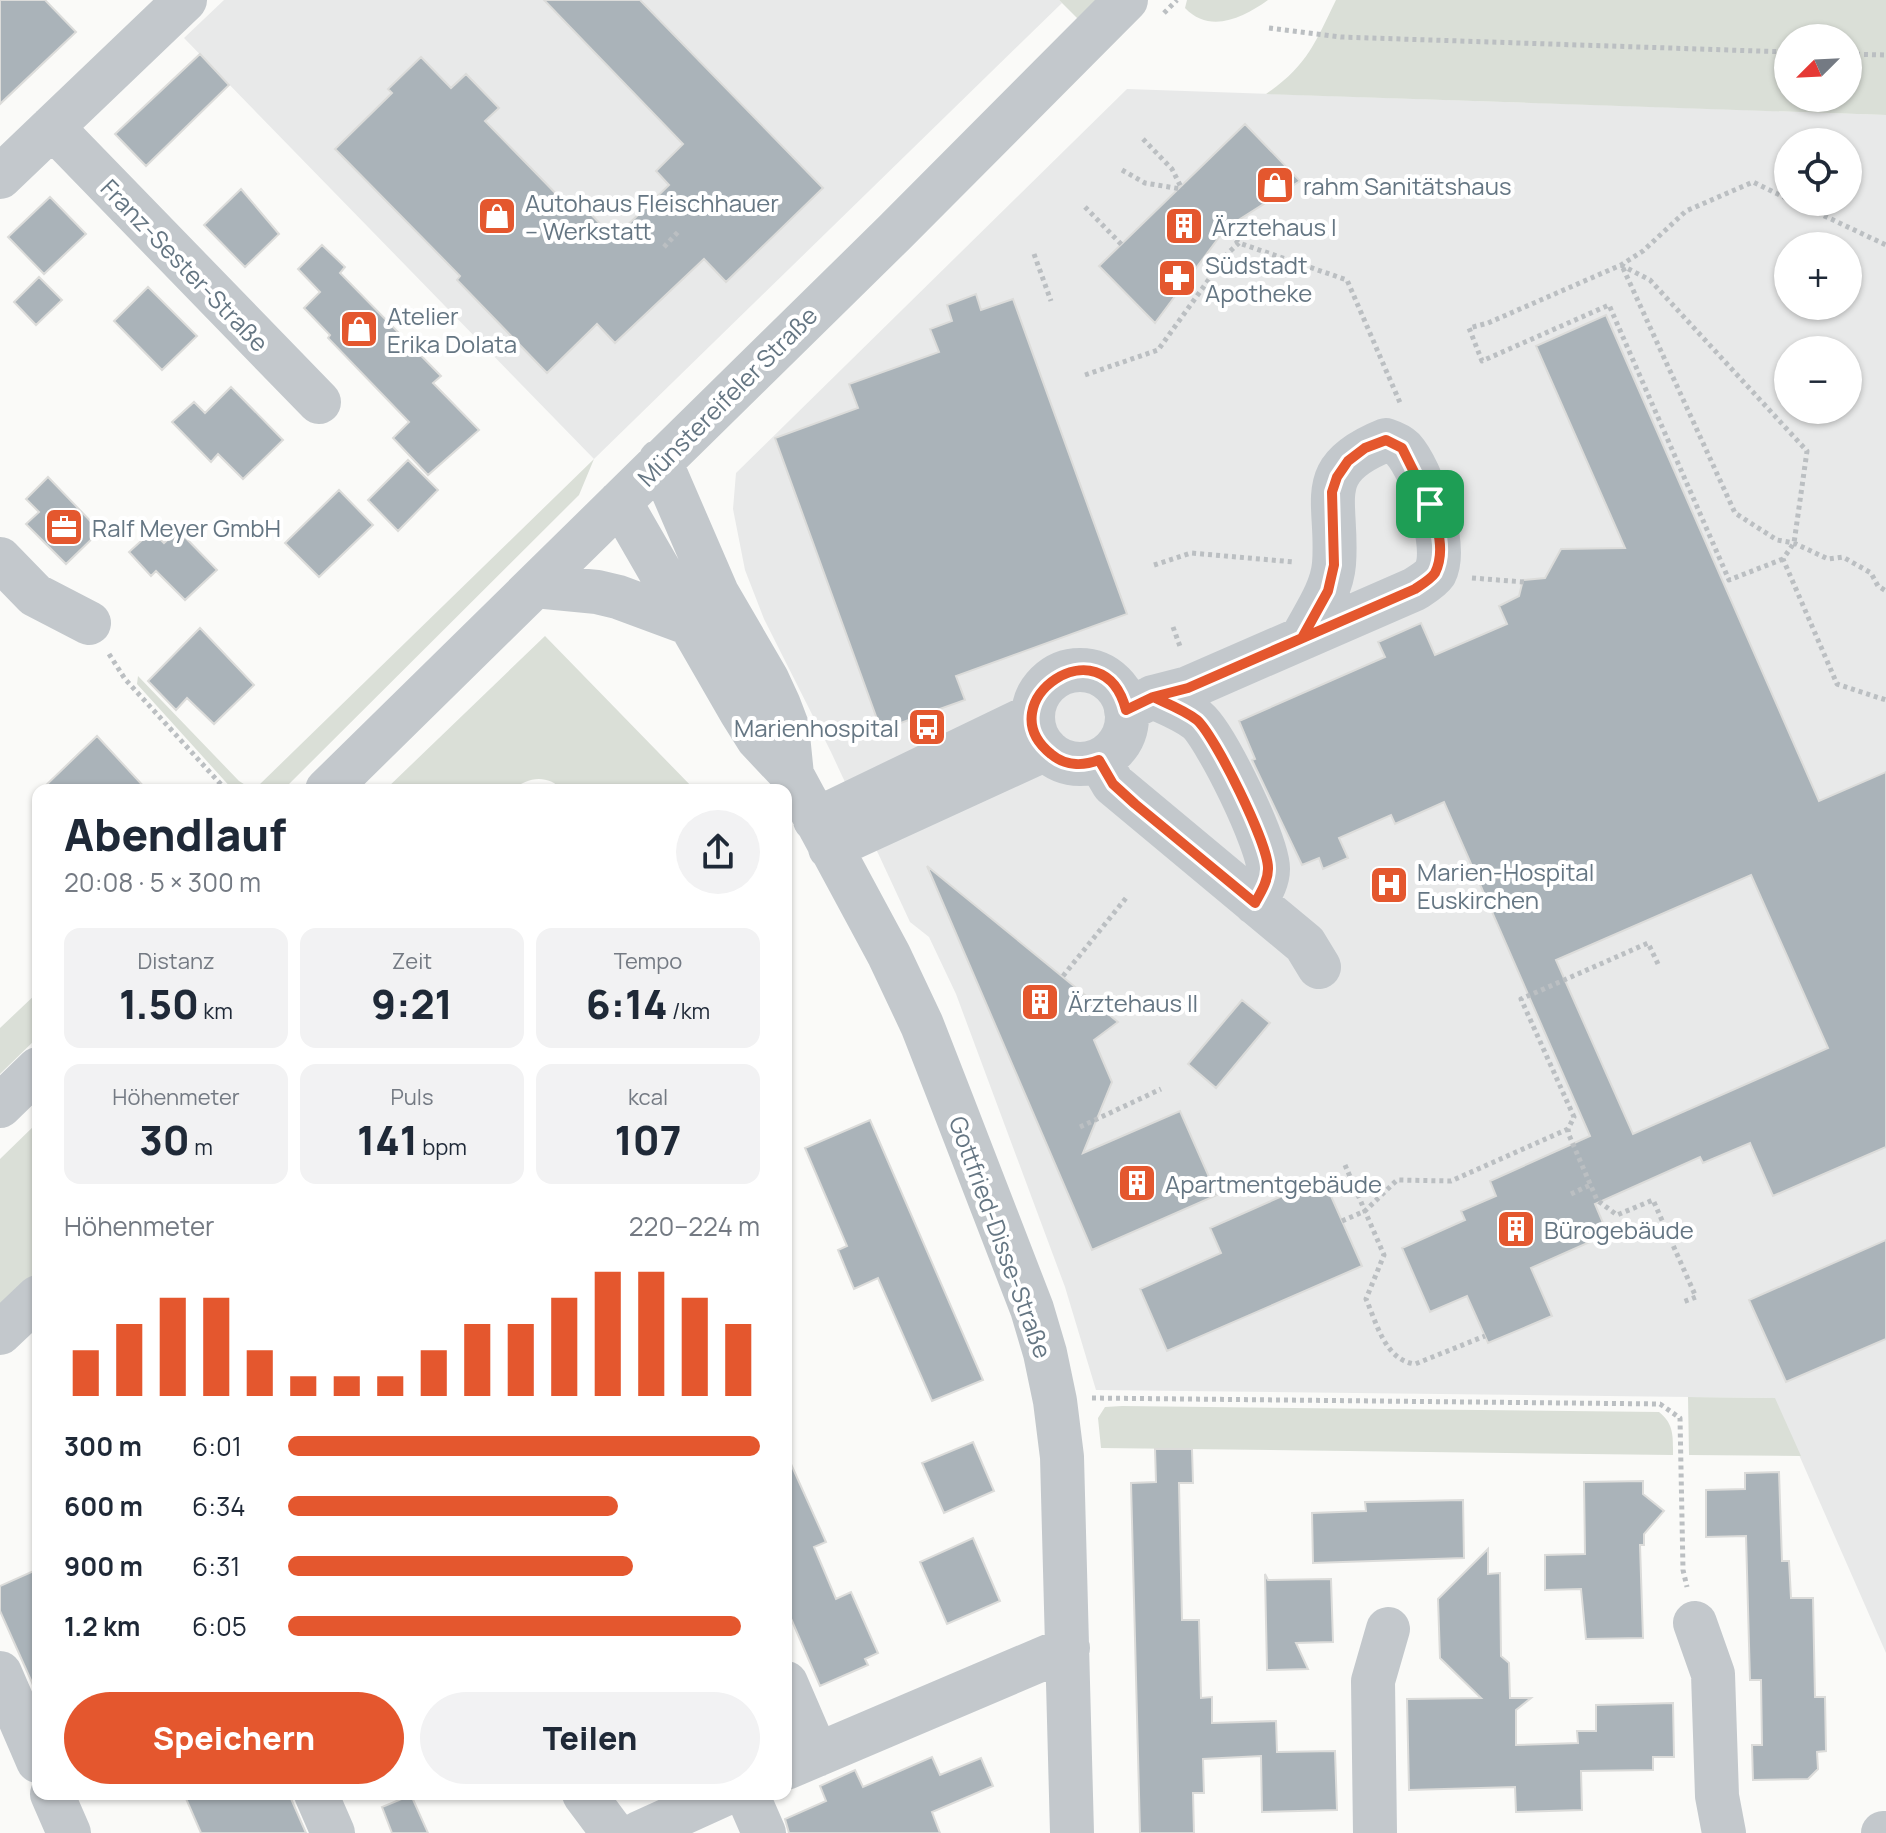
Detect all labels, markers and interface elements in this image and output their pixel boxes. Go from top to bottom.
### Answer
north arrow [1774,24,1862,112]
map controls [1774,24,1862,424]
button: locate [1774,128,1862,216]
shop icon: rahm Sanitätshaus [1254,164,1296,206]
place label: rahm Sanitätshaus [1303,169,1512,202]
street label: Franz-Sester-Straße [94,171,276,359]
place label: Autohaus Fleischhauer – Werkstatt [525,186,779,247]
shop icon: Autohaus Fleischhauer – Werkstatt [476,195,518,237]
building icon: Ärztehaus I [1163,205,1205,247]
place label: Ärztehaus I [1212,210,1337,243]
button: + [1774,232,1862,320]
place label: Südstadt Apotheke [1205,248,1312,309]
pharmacy icon: Südstadt Apotheke [1156,257,1198,299]
place label: Atelier Erika Dolata [387,299,517,360]
street label: Münstereifeler Straße [630,299,824,493]
shop icon: Atelier Erika Dolata [338,308,380,350]
button: − [1774,336,1862,424]
pin [1396,470,1464,538]
icon: arrive [1408,482,1452,526]
office icon: Ralf Meyer GmbH [43,506,85,548]
place label: Ralf Meyer GmbH [92,511,281,544]
bus stop icon: Marienhospital [906,706,948,748]
place label: Marienhospital [734,711,899,744]
text: Abendlauf [64,804,286,864]
button: share [676,810,760,894]
place label: Marien-Hospital Euskirchen [1417,855,1594,916]
text: 20:08 · 5 × 300 m [64,864,261,900]
hospital icon: Marien-Hospital Euskirchen [1368,864,1410,906]
text: Distanz [137,946,215,976]
text: Zeit [392,946,432,976]
text: Tempo [614,946,682,976]
text: 1.50 [119,976,199,1031]
text: 9:21 [371,976,453,1031]
text: 6:14 [586,976,668,1031]
building icon: Ärztehaus II [1019,981,1061,1023]
place label: Ärztehaus II [1068,986,1198,1019]
text: km [199,996,233,1026]
text: /km [668,996,710,1026]
text: Höhenmeter [112,1082,240,1112]
text: Puls [390,1082,434,1112]
text: kcal [628,1082,668,1112]
street label: Gottfried-Disse-Straße [942,1111,1060,1363]
text: 30 [139,1112,190,1167]
text: 141 [357,1112,418,1167]
text: 107 [615,1112,681,1167]
text: m [190,1132,213,1162]
text: bpm [418,1132,467,1162]
building icon: Apartmentgebäude [1116,1162,1158,1204]
place label: Apartmentgebäude [1165,1167,1382,1200]
text: Höhenmeter [64,1208,215,1244]
text: 220–224 m [629,1208,760,1244]
building icon: Bürogebäude [1495,1208,1537,1250]
place label: Bürogebäude [1544,1213,1694,1246]
text: 300 m [64,1428,142,1464]
text: 6:01 [192,1428,242,1464]
text: 600 m [64,1488,143,1524]
text: 6:34 [192,1488,246,1524]
text: 900 m [64,1548,143,1584]
text: 6:31 [192,1548,240,1584]
text: 1.2 km [64,1608,140,1644]
text: 6:05 [192,1608,247,1644]
button: Speichern [64,1692,404,1784]
button: Teilen [420,1692,760,1784]

